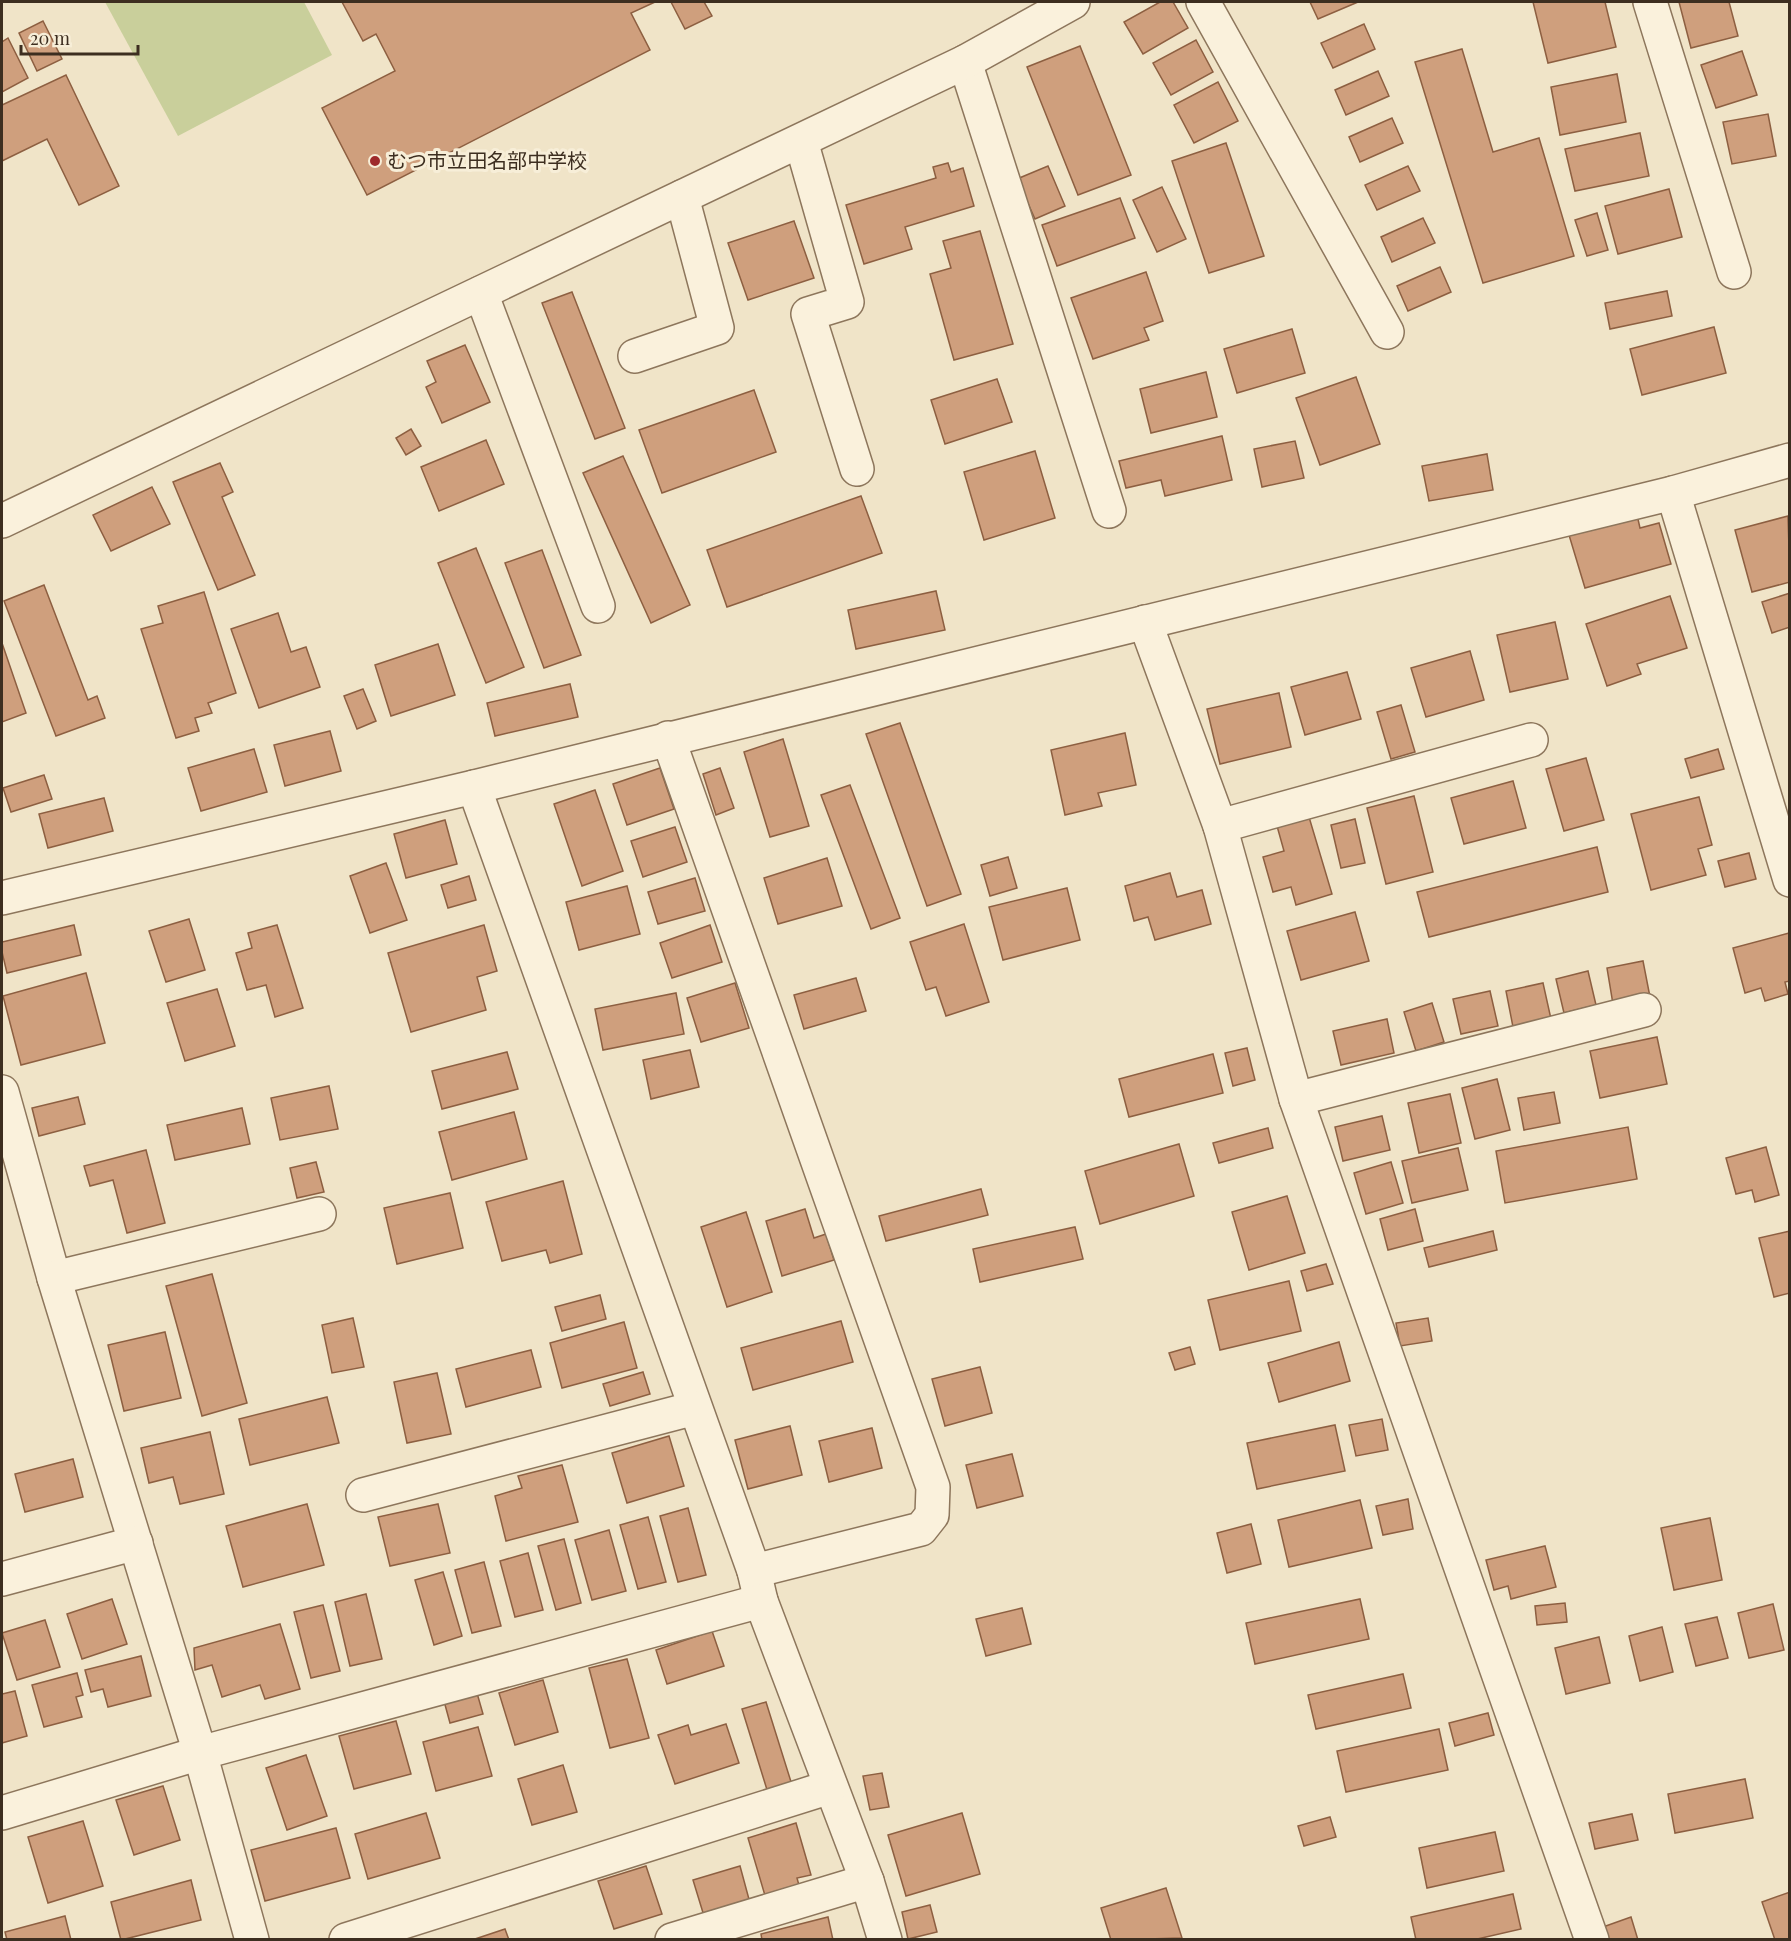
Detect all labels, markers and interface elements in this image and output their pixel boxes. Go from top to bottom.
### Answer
scale bar [21,18,138,56]
text: 20 m [30,26,70,50]
place label: むつ市立田名部中学校 [387,146,587,173]
marker: むつ市立田名部中学校 [368,154,382,168]

